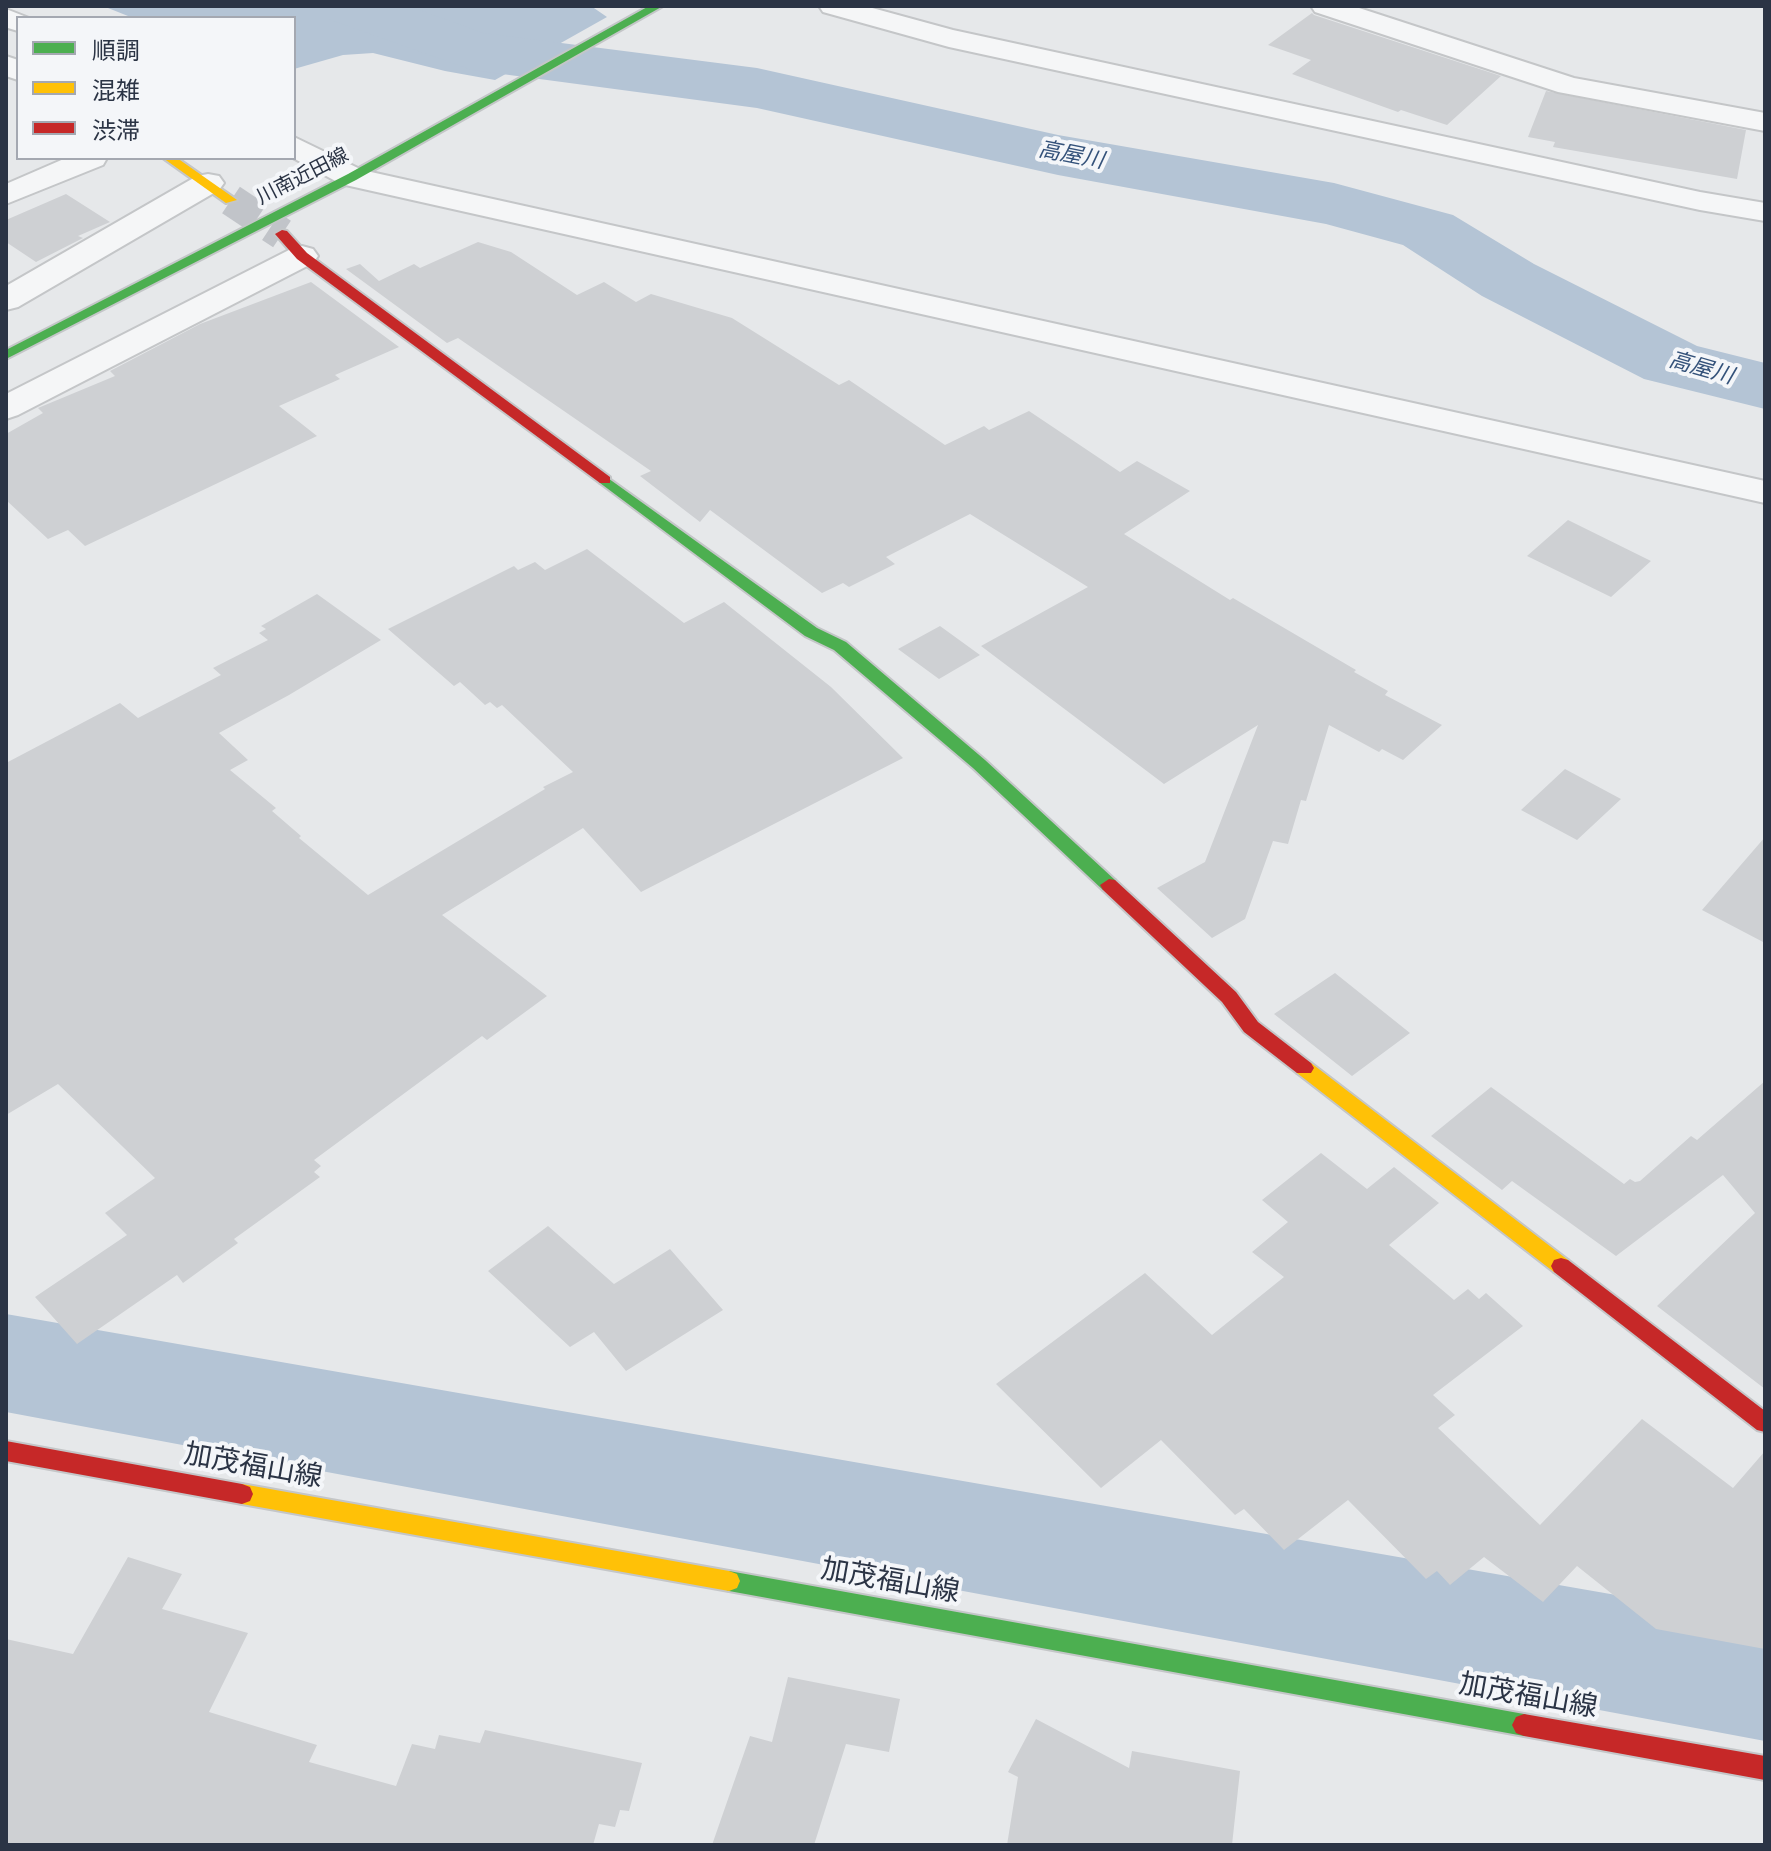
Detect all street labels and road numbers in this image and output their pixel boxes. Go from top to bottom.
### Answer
street label: 川南近田線 [253,144,353,210]
street label: 加茂福山線 [181,1438,325,1496]
street label: 加茂福山線 [818,1553,962,1611]
street label: 加茂福山線 [1456,1668,1600,1726]

